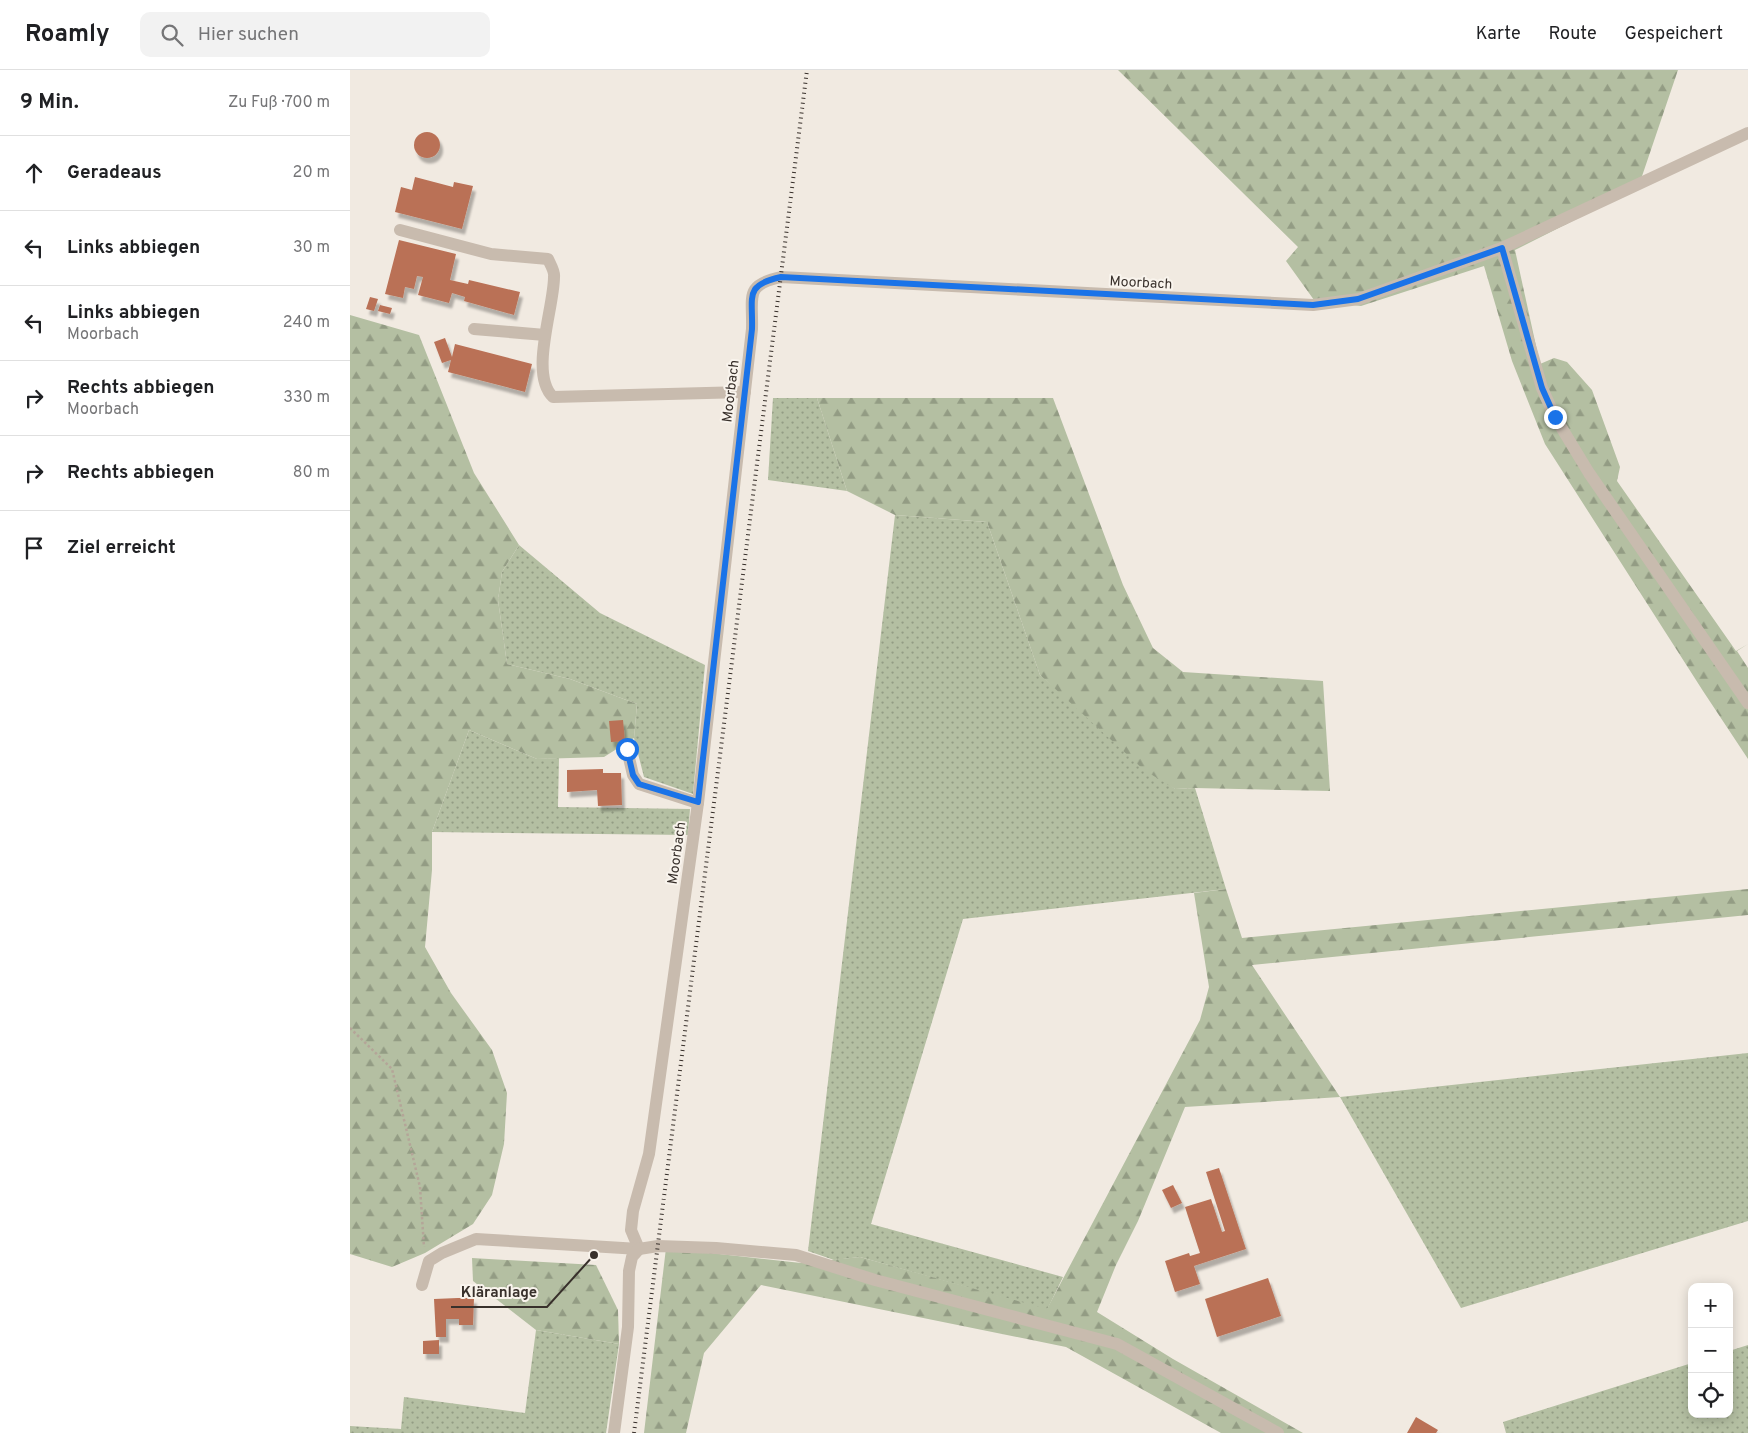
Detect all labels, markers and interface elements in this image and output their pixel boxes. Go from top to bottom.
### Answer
search box [140,12,490,57]
text: Roamly [25,20,110,50]
icon: search [158,21,186,49]
text: Hier suchen [198,23,299,47]
text: Karte [1476,23,1521,46]
text: Route [1549,23,1597,46]
text: Gespeichert [1625,23,1723,46]
text: 9 Min. [20,89,79,116]
text: Zu Fuß · 700 m [228,93,330,113]
icon: ahead [20,159,48,187]
text: Geradeaus [67,161,162,185]
text: 20 m [293,163,330,183]
icon: left [20,234,48,262]
text: Links abbiegen [67,236,200,260]
text: 30 m [293,238,330,258]
street label: Moorbach [1109,273,1173,294]
text: Links abbiegen [67,301,200,325]
icon: left [20,309,48,337]
text: 240 m [283,313,330,333]
text: Moorbach [67,325,139,345]
street label: Moorbach [719,359,744,423]
text: Rechts abbiegen [67,376,215,400]
icon: right [20,384,48,412]
text: 330 m [283,388,330,408]
text: Moorbach [67,400,139,420]
route end [1544,406,1567,429]
icon: right [20,459,48,487]
text: Rechts abbiegen [67,461,215,485]
text: 80 m [293,463,330,483]
icon: arrive [20,534,48,562]
text: Ziel erreicht [67,536,176,560]
route start [616,738,639,761]
street label: Moorbach [665,821,690,886]
callout: Kläranlage [451,1277,547,1307]
map controls [1688,1283,1733,1418]
button: + [1688,1283,1733,1328]
text: Kläranlage [461,1284,537,1303]
button: − [1688,1328,1733,1373]
button: locate [1688,1373,1733,1418]

